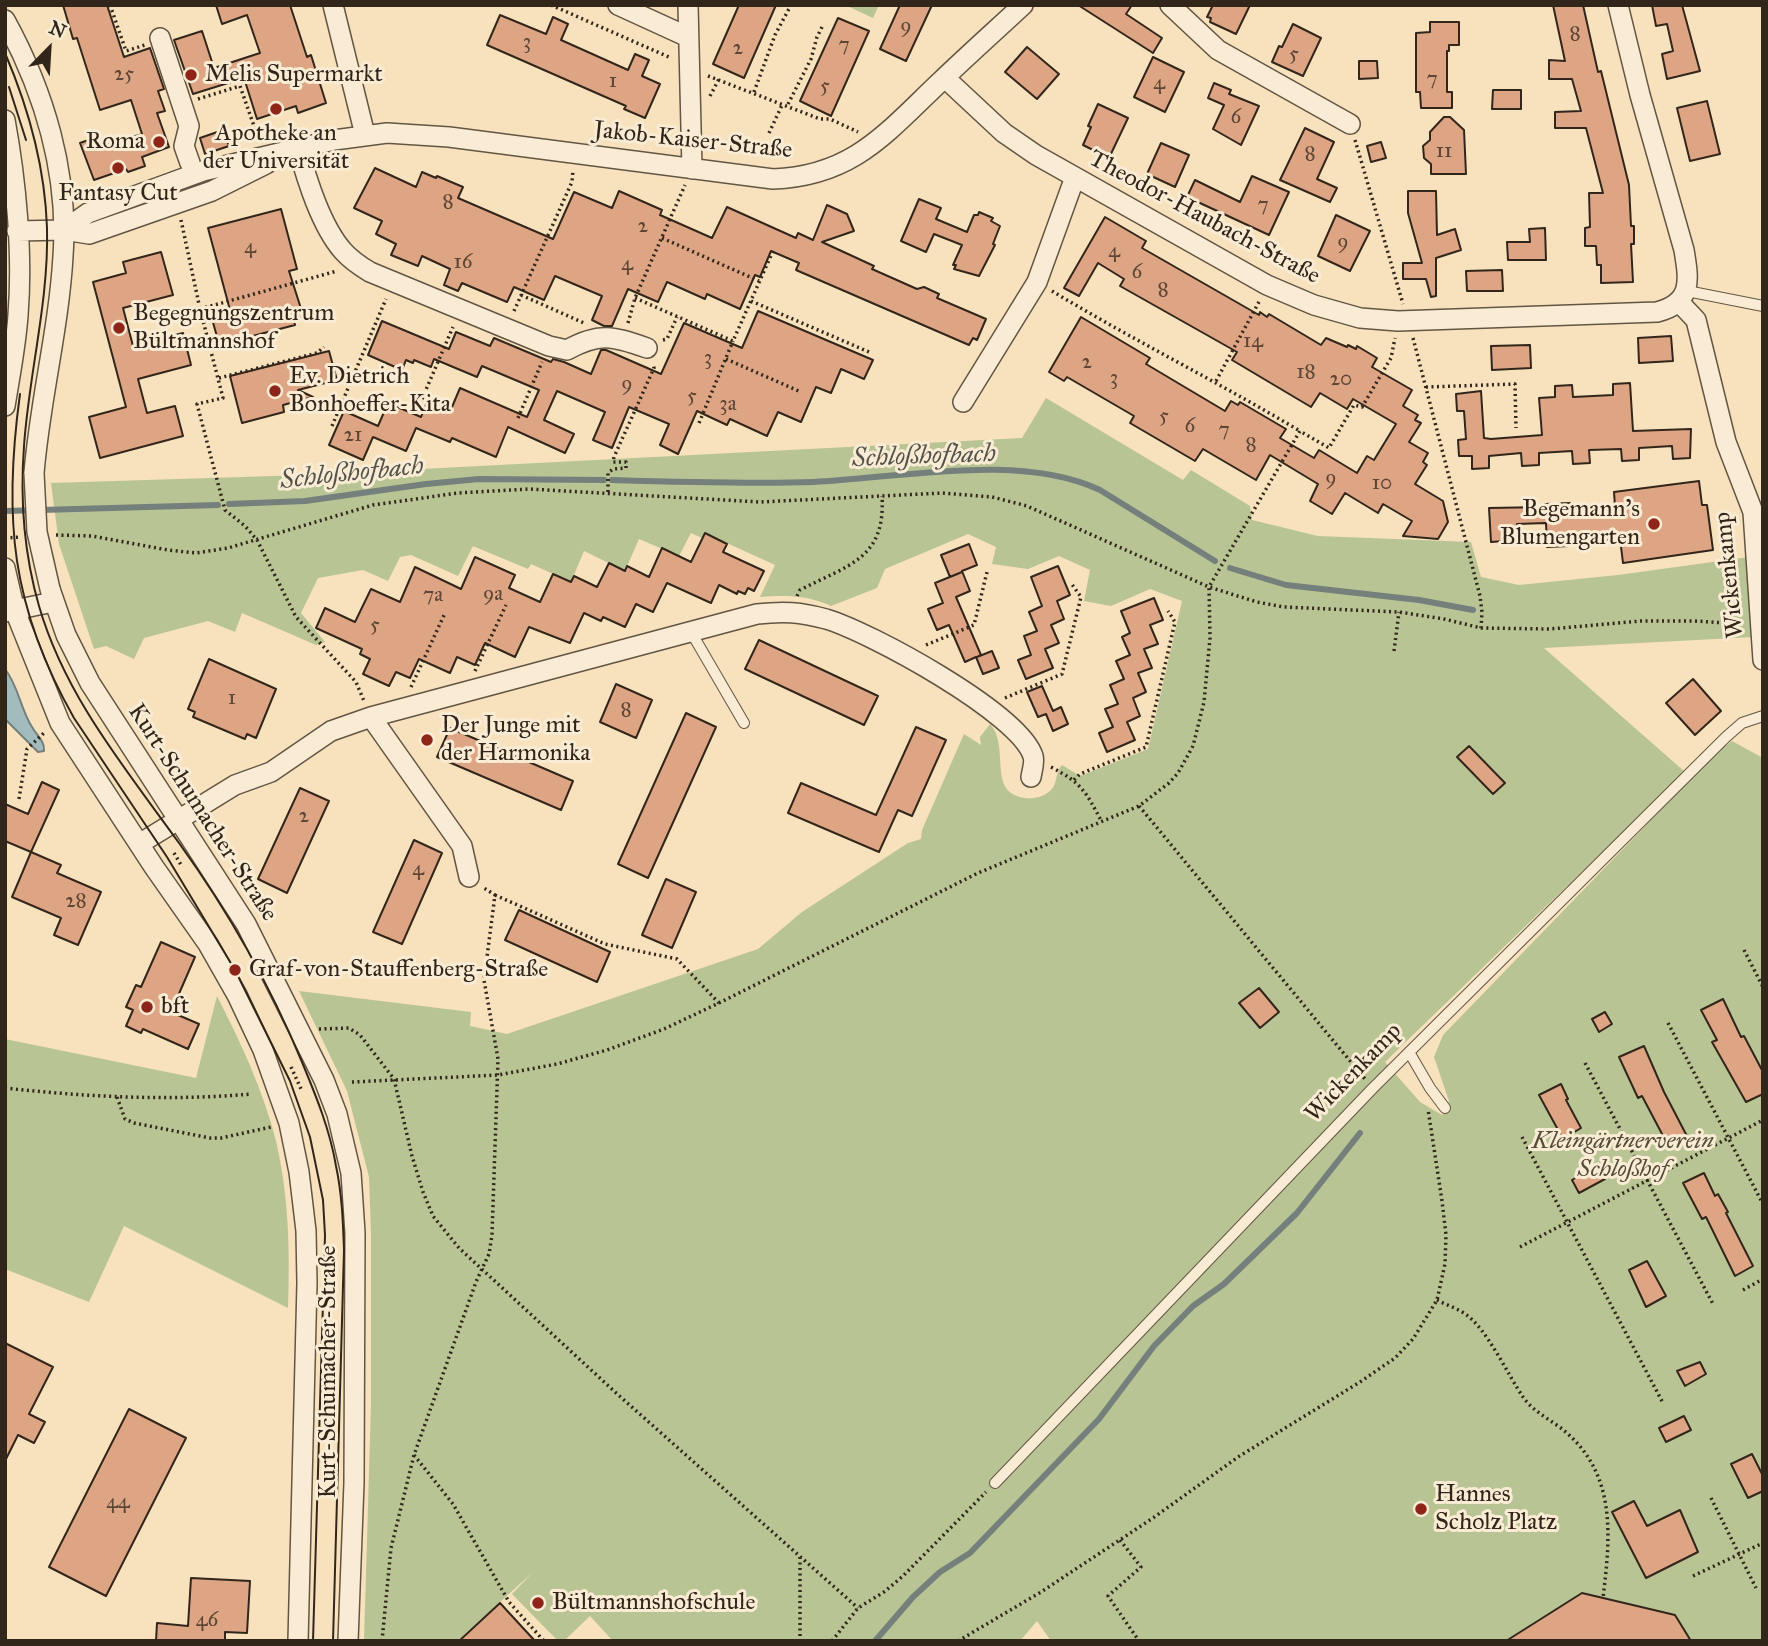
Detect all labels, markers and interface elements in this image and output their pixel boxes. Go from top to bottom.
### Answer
north arrow [14,14,84,84]
house number: 9 [900,14,912,40]
text: N [46,16,70,43]
house number: 8 [1569,22,1581,48]
house number: 3 [523,30,531,56]
house number: 7 [838,33,850,59]
house number: 2 [733,36,743,62]
house number: 5 [1289,42,1299,68]
place label: Melis Supermarkt [205,61,383,89]
house number: 25 [114,62,134,88]
marker: Melis Supermarkt [183,67,199,83]
house number: 7 [1426,67,1438,93]
house number: 1 [609,69,617,95]
house number: 4 [1153,71,1165,97]
house number: 5 [820,74,830,100]
marker: Apotheke an der Universität [268,101,284,117]
house number: 6 [1231,105,1241,131]
street label: Jakob-Kaiser-Straße [592,116,794,166]
place label: Apotheke an der Universität [203,120,349,176]
place label: Roma [86,128,145,156]
marker: Roma [151,134,167,150]
house number: 11 [1436,139,1452,165]
house number: 8 [1304,142,1316,168]
street label: Theodor-Haubach-Straße [1083,145,1325,291]
marker: Fantasy Cut [110,160,126,176]
place label: Fantasy Cut [58,180,178,208]
house number: 8 [442,190,454,216]
house number: 7 [1257,193,1269,219]
house number: 2 [638,214,648,240]
house number: 9 [1337,230,1349,256]
house number: 4 [244,235,256,261]
house number: 4 [1108,239,1120,265]
house number: 16 [453,250,473,276]
house number: 4 [621,252,633,278]
house number: 6 [1132,260,1142,286]
house number: 8 [1157,278,1169,304]
place label: Begegnungszentrum Bültmannshof [133,300,334,356]
marker: Begegnungszentrum Bültmannshof [111,320,127,336]
house number: 14 [1243,329,1263,355]
house number: 3 [704,346,712,372]
house number: 2 [1082,350,1092,376]
house number: 18 [1296,360,1316,386]
place label: Ev. Dietrich Bonhoeffer-Kita [289,363,451,419]
house number: 3 [1110,366,1118,392]
house number: 20 [1330,367,1352,393]
house number: 9 [621,372,633,398]
marker: Ev. Dietrich Bonhoeffer-Kita [267,383,283,399]
house number: 5 [687,384,697,410]
house number: 3a [719,392,737,418]
house number: 5 [1159,404,1169,430]
house number: 6 [1185,414,1195,440]
house number: 7 [1218,418,1230,444]
house number: 21 [344,423,362,449]
house number: 8 [1245,433,1257,459]
water label: Schloßhofbach [851,439,997,475]
water label: Schloßhofbach [279,451,425,497]
house number: 9 [1325,466,1337,492]
house number: 10 [1372,471,1392,497]
place label: Begemann's Blumengarten [1500,496,1640,552]
street label: Wickenkamp [1709,510,1751,640]
marker: Begemann's Blumengarten [1646,516,1662,532]
house number: 9a [483,582,503,608]
house number: 7a [423,583,443,609]
house number: 5 [370,613,380,639]
house number: 1 [228,686,236,712]
house number: 8 [620,698,632,724]
street label: Kurt-Schumacher-Straße [121,699,283,927]
place label: Der Junge mit der Harmonika [441,712,590,768]
marker: Der Junge mit der Harmonika [419,732,435,748]
house number: 2 [299,804,309,830]
house number: 4 [412,857,424,883]
house number: 28 [65,889,87,915]
place label: Graf-von-Stauffenberg-Straße [249,956,548,984]
marker: Graf-von-Stauffenberg-Straße [227,962,243,978]
place label: bft [161,993,189,1021]
marker: bft [139,999,155,1015]
street label: Wickenkamp [1300,1017,1408,1129]
park label: Kleingärtnerverein Schloßhof [1532,1128,1714,1184]
street label: Kurt-Schumacher-Straße [315,1245,343,1499]
place label: Hannes Scholz Platz [1435,1481,1557,1537]
house number: 44 [106,1490,130,1516]
marker: Hannes Scholz Platz [1413,1501,1429,1517]
place label: Bültmannshofschule [552,1589,755,1617]
marker: Bültmannshofschule [530,1595,546,1611]
house number: 46 [196,1608,218,1634]

